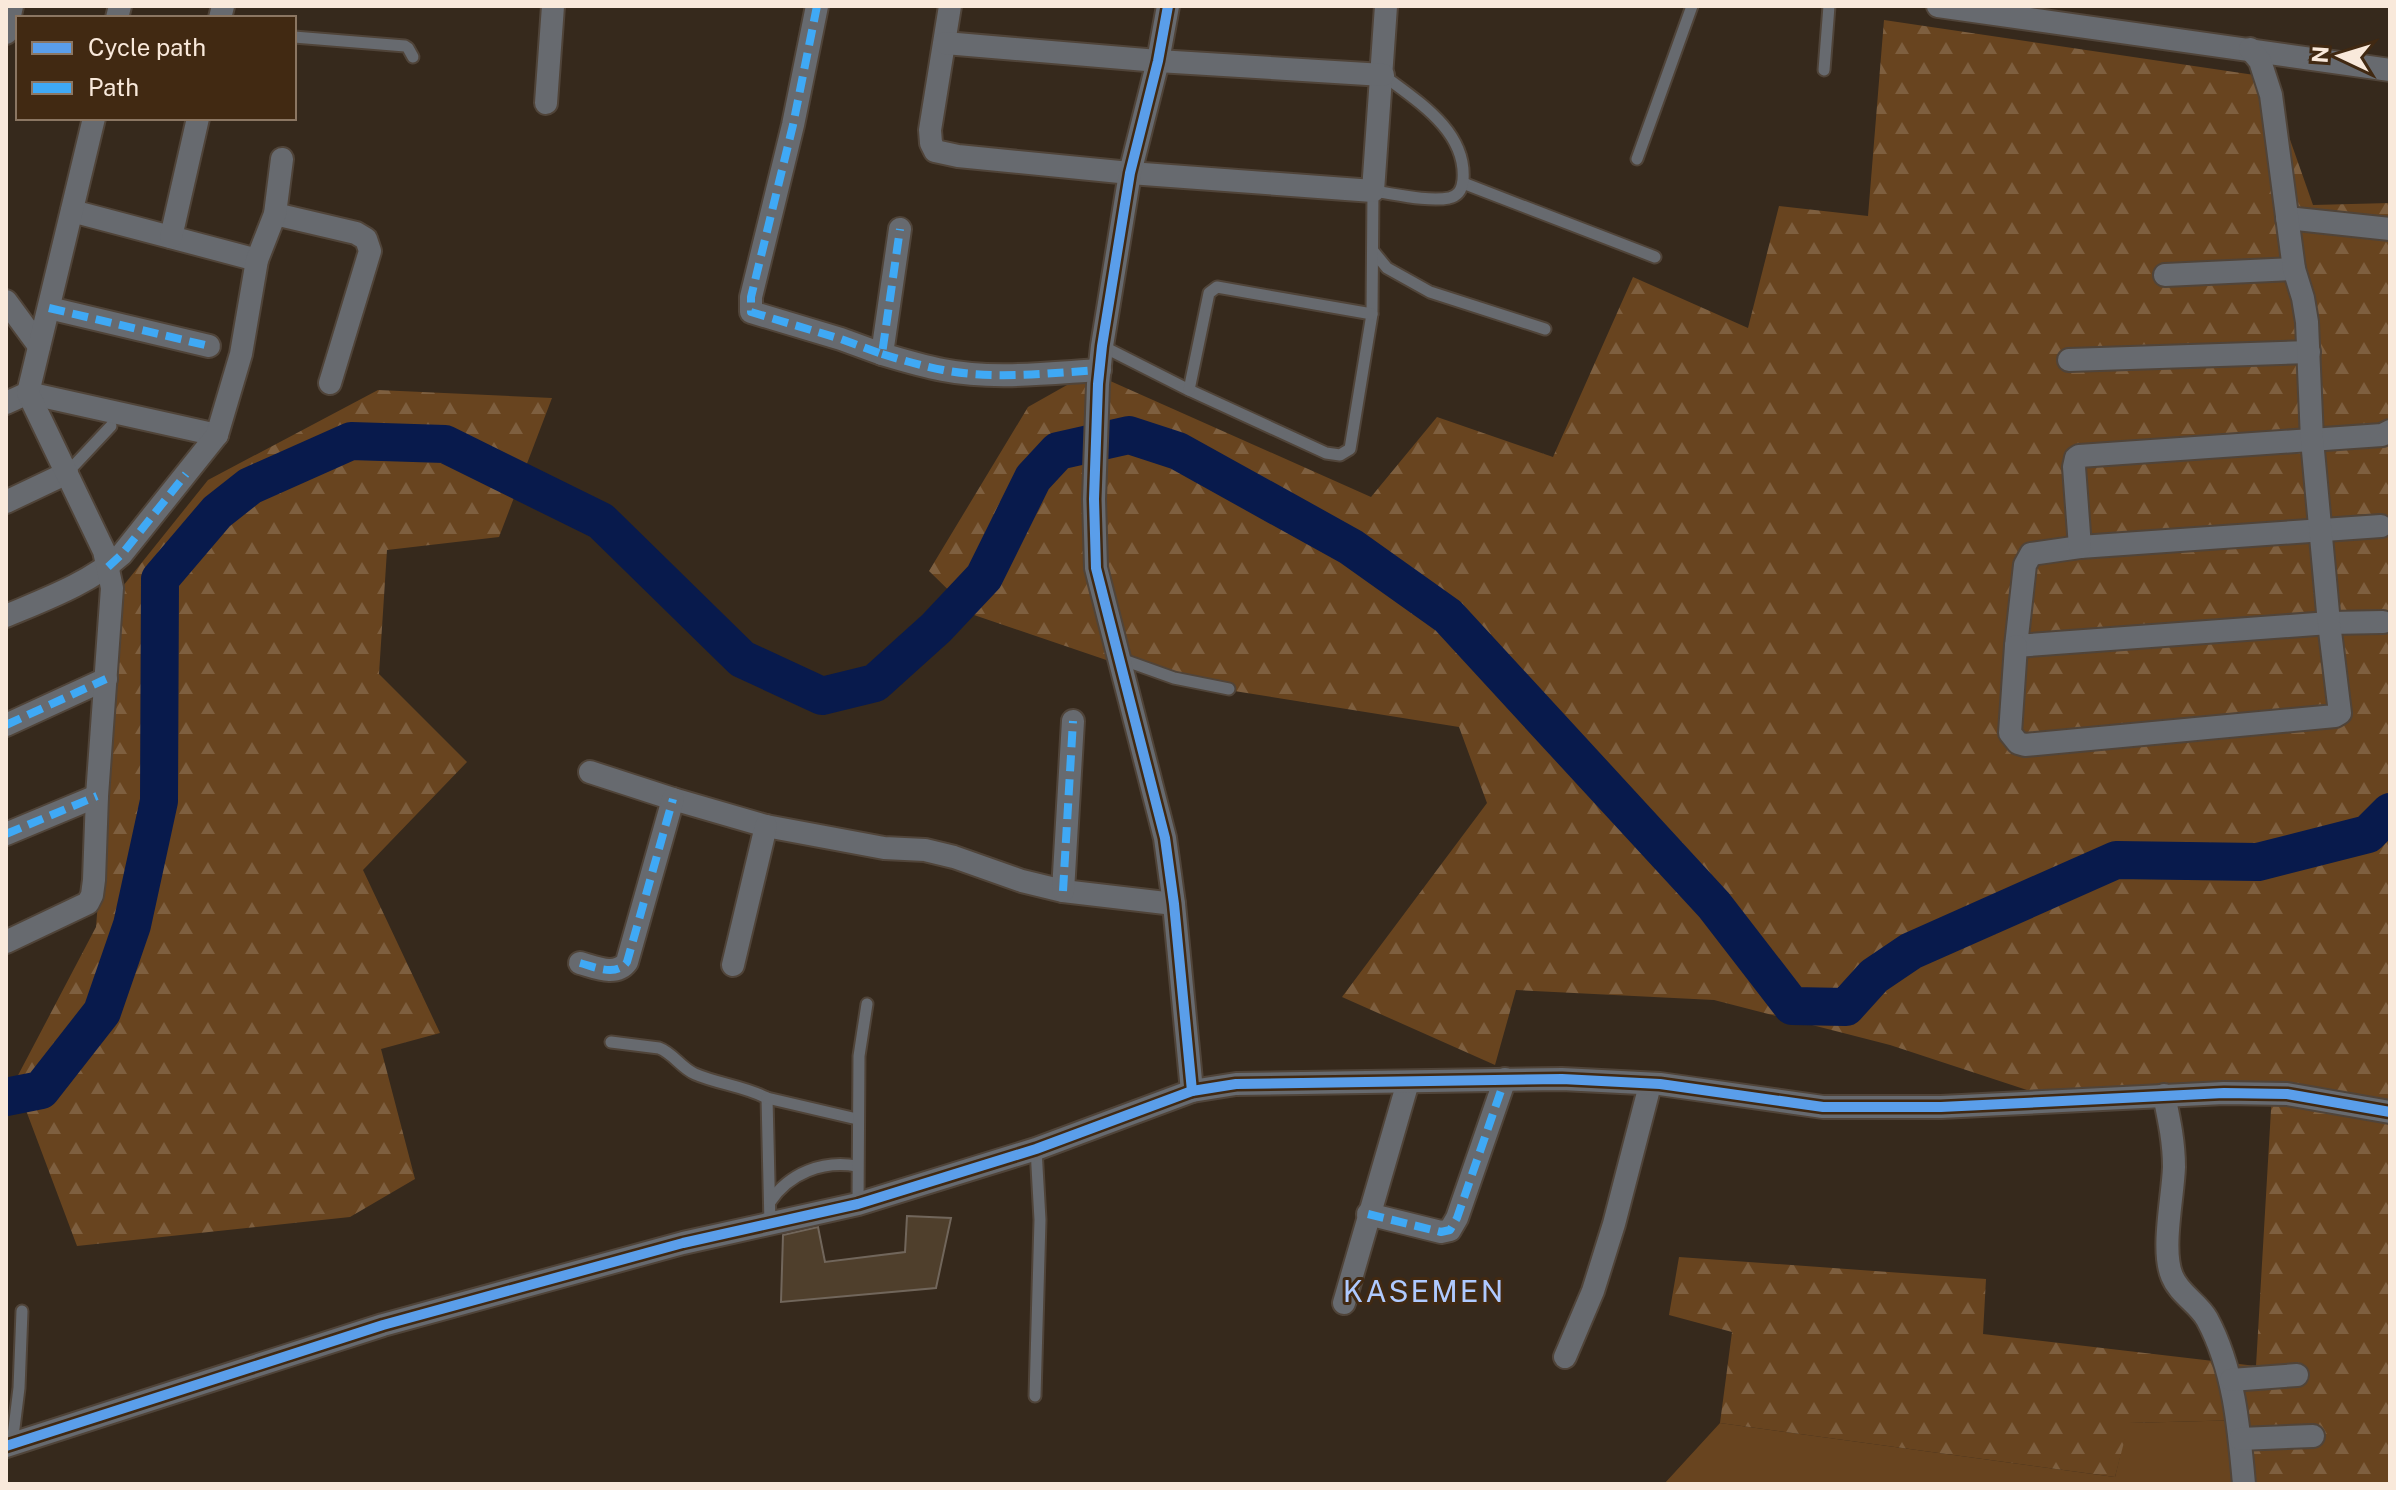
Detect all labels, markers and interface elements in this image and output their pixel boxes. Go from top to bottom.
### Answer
legend [16,16,296,120]
north arrow [2300,16,2380,96]
text: Cycle path [88,33,206,61]
text: N [2306,45,2334,64]
text: Path [88,73,139,101]
district label: KASEMEN [1343,1273,1505,1309]

